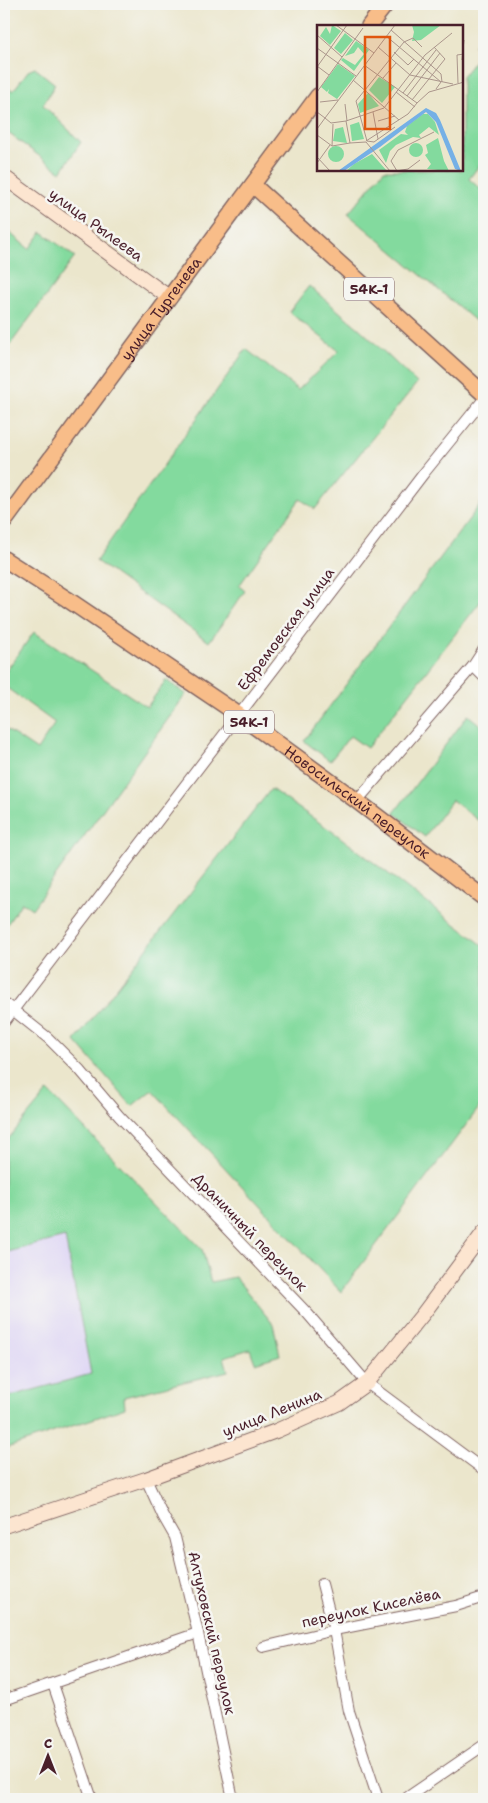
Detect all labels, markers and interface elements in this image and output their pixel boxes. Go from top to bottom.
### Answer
inset map [317,25,463,171]
street label: улица Рылеева [45,184,148,266]
street label: улица Тургенева [116,252,207,365]
road number: 54К-1 [344,278,394,300]
street label: Ефремовская улица [233,563,339,695]
road number: 54К-1 [224,710,274,734]
street label: Новосильский переулок [280,741,434,863]
street label: Драничный переулок [188,1168,312,1296]
street label: улица Ленина [219,1384,325,1442]
street label: Алтуховский переулок [183,1549,241,1717]
street label: переулок Киселёва [300,1583,443,1632]
north arrow [22,1730,72,1780]
text: С [44,1734,52,1752]

